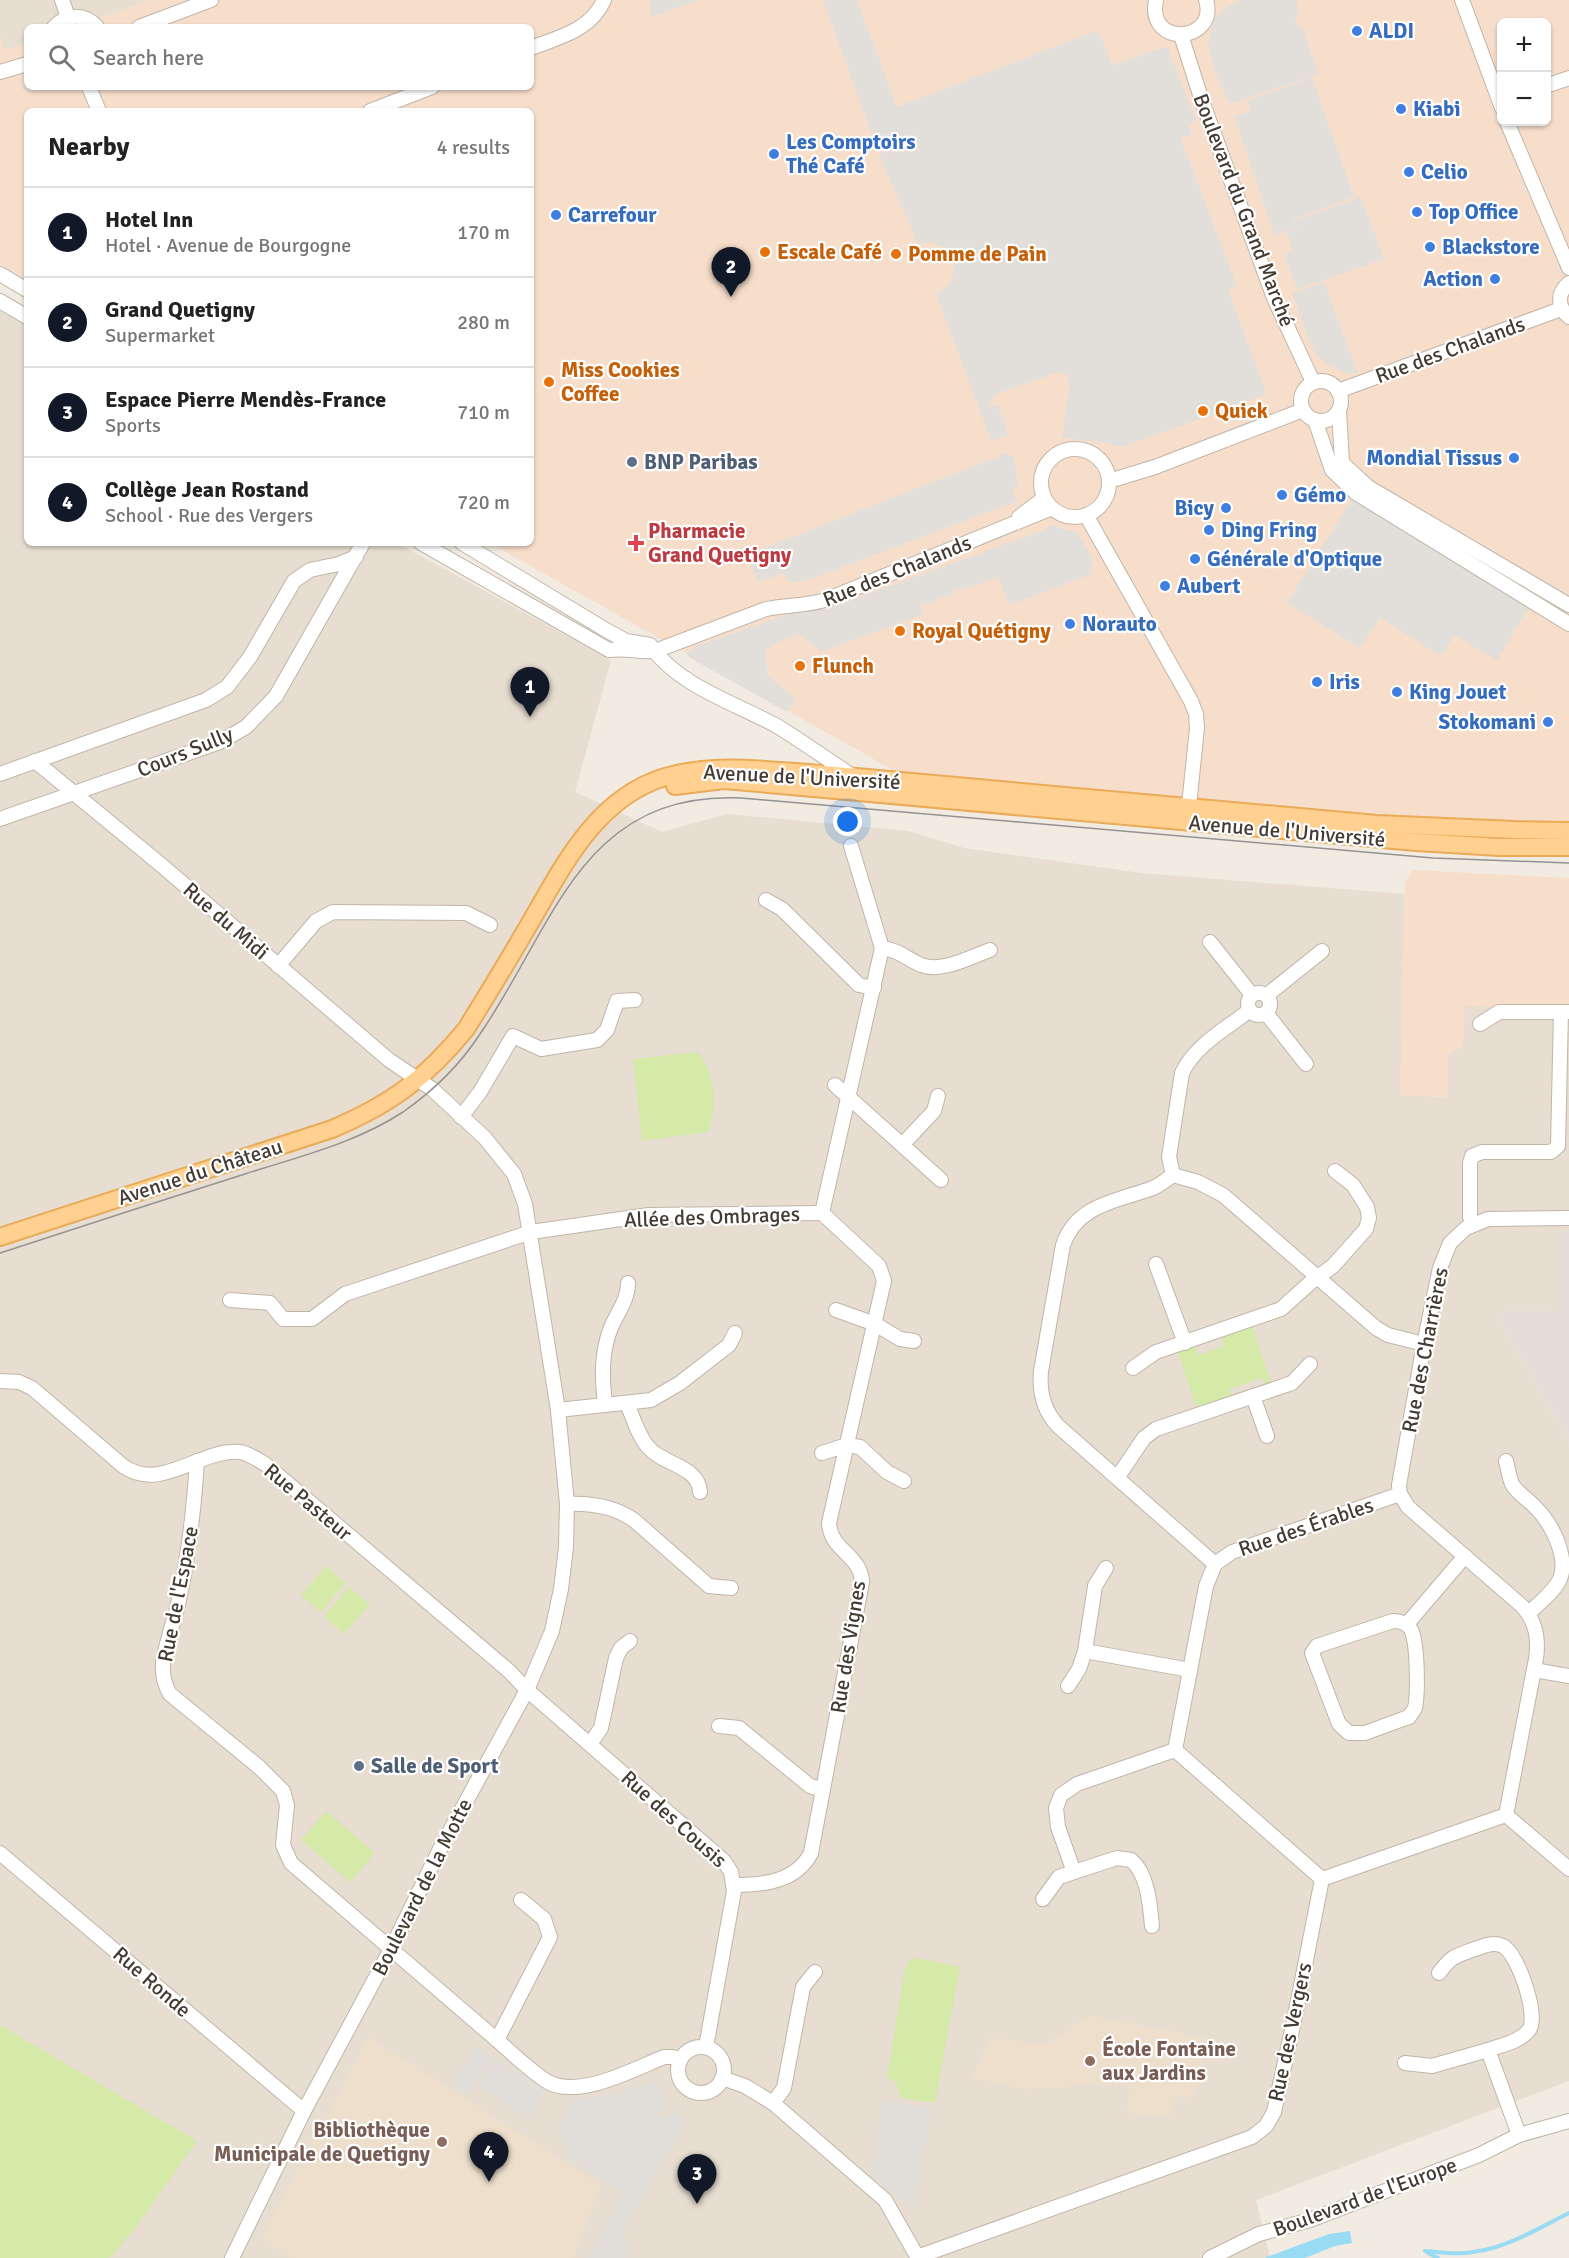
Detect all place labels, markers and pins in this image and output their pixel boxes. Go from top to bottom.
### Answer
place label: ALDI [1369,18,1414,44]
marker: ALDI [1350,24,1364,38]
place label: Kiabi [1413,96,1461,122]
marker: Kiabi [1394,102,1408,116]
place label: Les Comptoirs Thé Café [786,129,916,179]
marker: Les Comptoirs Thé Café [767,147,781,161]
place label: Celio [1421,159,1468,185]
marker: Celio [1402,165,1416,179]
place label: Top Office [1429,199,1518,225]
place label: Carrefour [568,202,657,228]
marker: Top Office [1410,205,1424,219]
marker: Carrefour [549,208,563,222]
place label: Blackstore [1442,234,1540,260]
place label: Escale Café [777,239,882,265]
marker: Blackstore [1423,240,1437,254]
place label: Pomme de Pain [908,241,1047,267]
marker: Escale Café [758,245,772,259]
marker: Pomme de Pain [889,247,903,261]
pin: 2 [712,248,750,297]
place label: Action [1423,266,1483,292]
marker: Action [1488,272,1502,286]
place label: Miss Cookies Coffee [561,357,679,407]
marker: Miss Cookies Coffee [542,375,556,389]
place label: Quick [1215,398,1268,424]
marker: Quick [1196,404,1210,418]
place label: Mondial Tissus [1366,445,1502,471]
place label: BNP Paribas [644,449,758,475]
marker: Mondial Tissus [1507,451,1521,465]
marker: BNP Paribas [625,455,639,469]
place label: Gémo [1294,482,1346,508]
marker: Gémo [1275,488,1289,502]
place label: Bicy [1174,495,1215,521]
marker: Bicy [1219,501,1233,515]
place label: Ding Fring [1221,517,1317,543]
place label: Pharmacie Grand Quetigny [648,518,792,568]
marker: Ding Fring [1202,523,1216,537]
marker: Pharmacie Grand Quetigny [629,536,643,550]
place label: Générale d'Optique [1207,546,1382,572]
marker: Générale d'Optique [1188,552,1202,566]
place label: Aubert [1177,573,1240,599]
marker: Aubert [1158,579,1172,593]
place label: Norauto [1082,611,1157,637]
marker: Norauto [1063,617,1077,631]
place label: Royal Quétigny [912,618,1051,644]
marker: Royal Quétigny [893,624,907,638]
place label: Flunch [812,653,874,679]
marker: Flunch [793,659,807,673]
pin: 1 [510,668,550,717]
place label: Iris [1329,669,1360,695]
marker: Iris [1310,675,1324,689]
place label: King Jouet [1409,679,1506,705]
marker: King Jouet [1390,685,1404,699]
place label: Stokomani [1439,709,1536,735]
marker: Stokomani [1541,715,1555,729]
place label: Salle de Sport [371,1753,499,1779]
marker: Salle de Sport [352,1759,366,1773]
place label: École Fontaine aux Jardins [1102,2035,1236,2086]
marker: École Fontaine aux Jardins [1083,2054,1097,2068]
place label: Bibliothèque Municipale de Quetigny [214,2117,431,2167]
pin: 4 [470,2132,508,2182]
marker: Bibliothèque Municipale de Quetigny [435,2135,449,2149]
pin: 3 [678,2154,716,2204]

